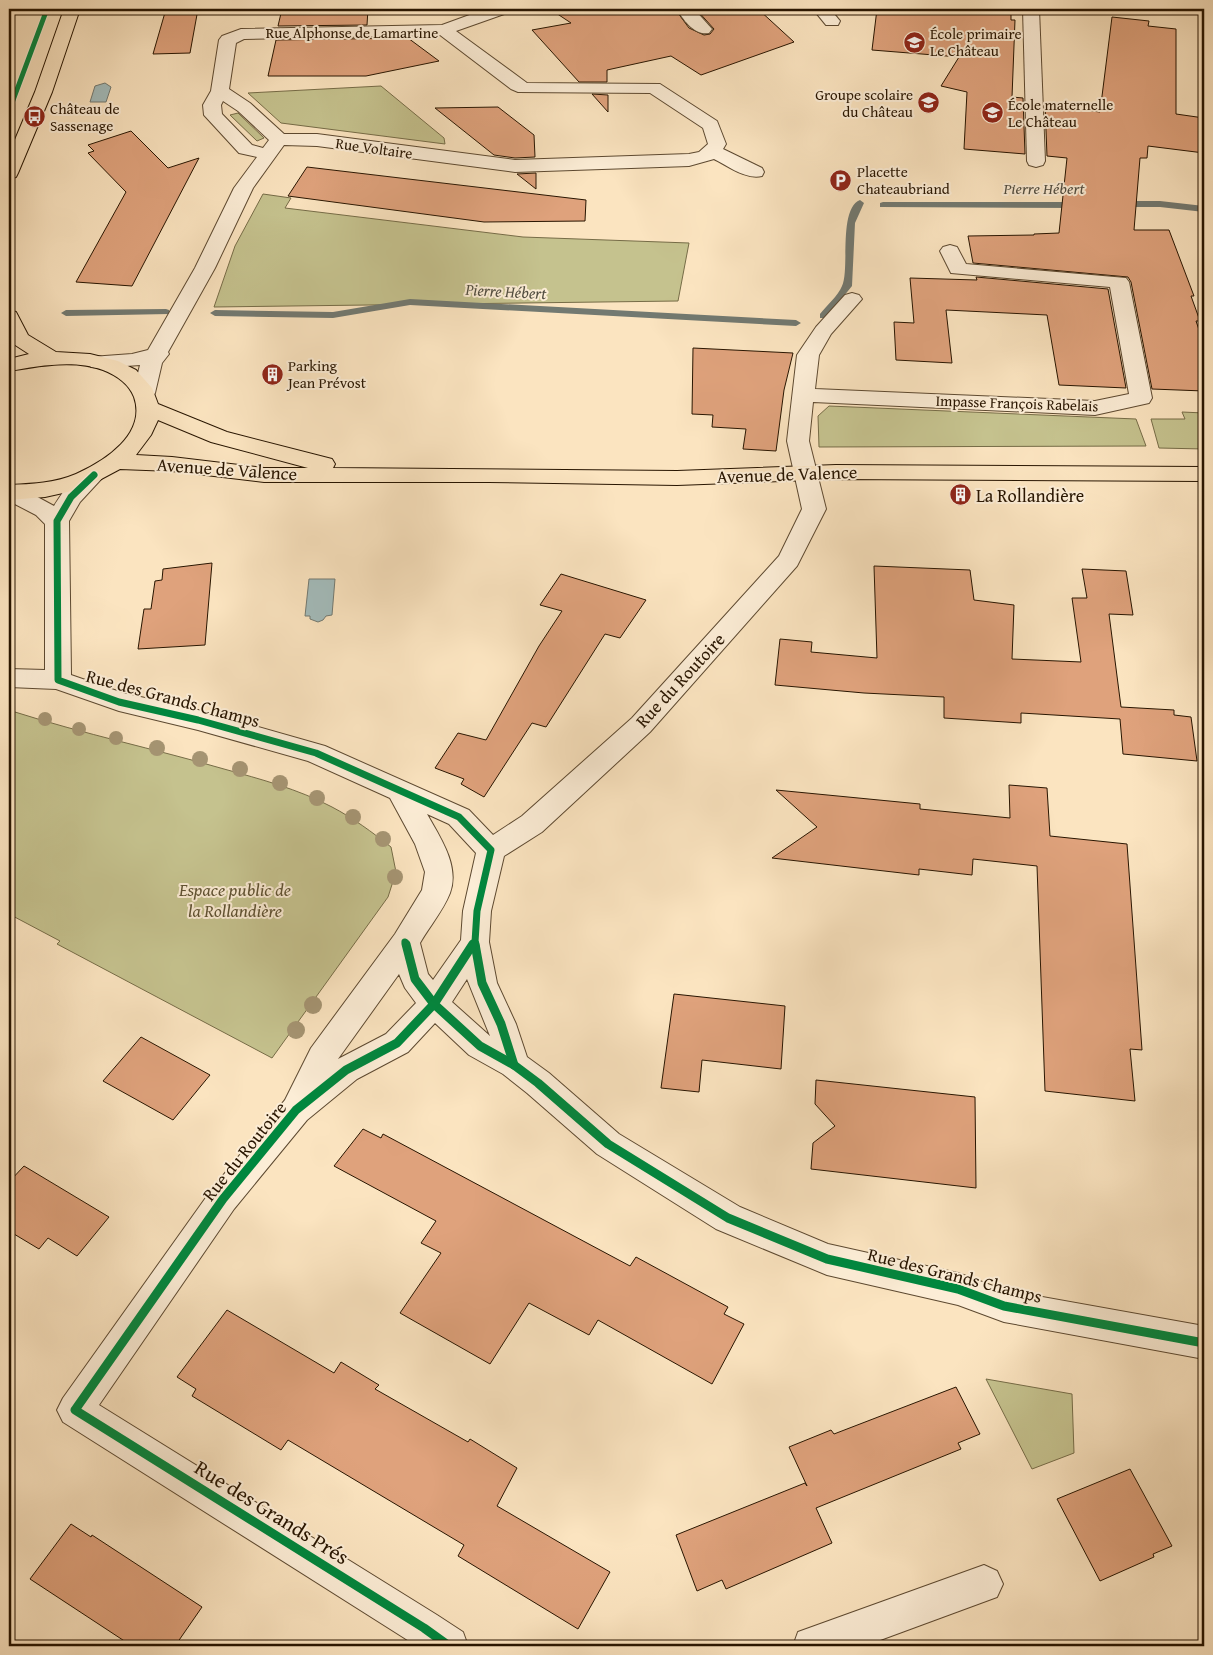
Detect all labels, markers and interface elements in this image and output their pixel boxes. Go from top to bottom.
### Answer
street label: Rue Alphonse de Lamartine [266,22,438,43]
place label: École primaire Le Château [930,23,1021,61]
school or university icon: École primaire Le Château [902,30,926,54]
place label: Groupe scolaire du Château [815,84,914,122]
school or university icon: Groupe scolaire du Château [917,91,941,115]
place label: École maternelle Le Château [1008,94,1113,132]
place label: Château de Sassenage [50,98,120,136]
school or university icon: École maternelle Le Château [980,101,1004,125]
bus stop icon: Château de Sassenage [22,105,46,129]
street label: Rue Voltaire [334,132,414,164]
place label: Placette Chateaubriand [857,161,950,199]
parking icon: Placette Chateaubriand [829,168,853,192]
water label: Pierre Hébert [1003,176,1085,200]
water label: Pierre Hébert [464,277,548,305]
place label: Parking Jean Prévost [286,355,367,393]
building icon: Parking Jean Prévost [260,362,284,386]
street label: Impasse François Rabelais [935,390,1099,416]
street label: Avenue de Valence [156,451,298,487]
street label: Avenue de Valence [716,458,858,490]
place label: La Rollandière [976,482,1084,509]
building icon: La Rollandière [948,483,972,507]
street label: Rue du Routoire [629,626,731,734]
street label: Rue des Grands Champs [83,662,263,734]
park label: Espace public de la Rollandière [178,876,291,924]
street label: Rue du Routoire [195,1095,293,1207]
street label: Rue des Grands Champs [865,1240,1045,1310]
street label: Rue des Grands Prés [189,1452,355,1572]

